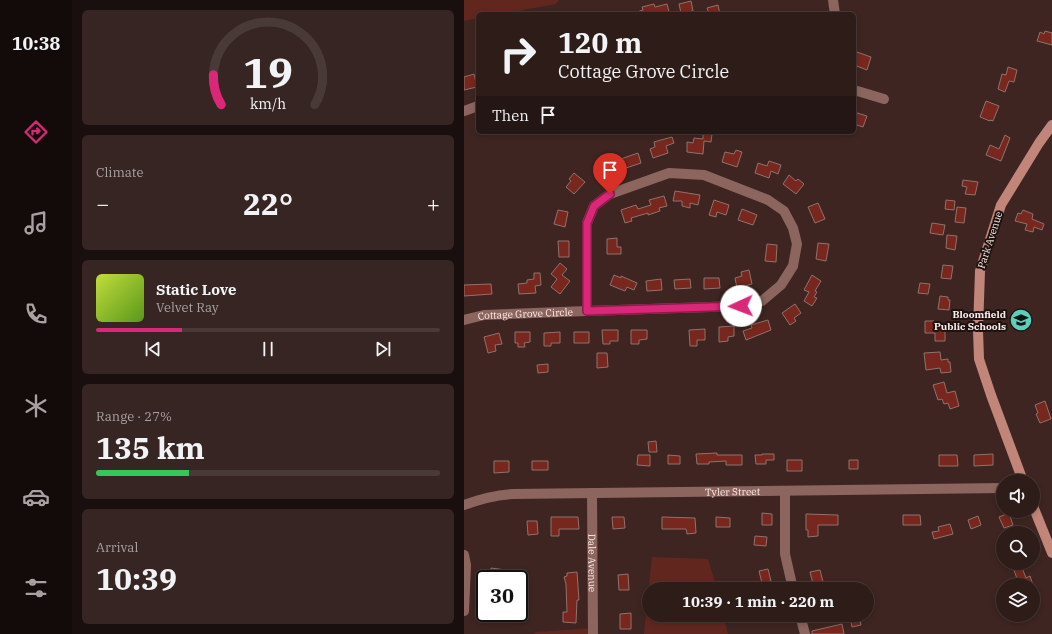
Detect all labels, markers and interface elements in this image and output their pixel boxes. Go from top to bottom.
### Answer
text: 120 m [558,24,642,61]
icon: right [492,28,544,80]
text: 10:38 [12,32,60,55]
text: 19 [243,45,293,99]
text: Cottage Grove Circle [558,60,729,83]
text: km/h [250,94,286,113]
icon: arrive [537,104,559,126]
text: Then [492,106,529,125]
icon: directions [22,118,50,146]
pin [593,153,627,194]
icon: arrive [599,159,621,181]
text: Climate [96,164,143,181]
text: 22° [243,184,293,223]
text: − [96,189,109,218]
text: + [427,189,440,218]
icon: music [22,209,50,237]
street label: Park Avenue [975,210,1005,270]
text: Static Love [156,280,236,299]
position arrow [720,285,762,327]
text: Velvet Ray [156,299,219,316]
icon: phone [22,300,50,328]
street label: Cottage Grove Circle [476,305,573,323]
school or university icon: Bloomfield Public Schools [1008,307,1034,333]
place label: Bloomfield Public Schools [934,308,1007,333]
icon: previous [142,338,164,360]
icon: pause [257,338,279,360]
icon: next [372,338,394,360]
icon: climate [22,392,50,420]
text: Range · 27% [96,408,172,425]
text: 135 km [96,428,205,467]
map controls [996,474,1040,622]
button: sound [996,474,1040,518]
icon: car [22,483,50,511]
street label: Tyler Street [705,484,761,498]
button: search [996,526,1040,570]
street label: Dale Avenue [586,534,599,592]
text: Arrival [96,539,138,556]
text: 10:39 [96,559,177,598]
speed limit sign: 30 [476,570,528,622]
icon: filters [22,574,50,602]
button: layers [996,578,1040,622]
text: 10:39 · 1 min · 220 m [682,592,834,611]

